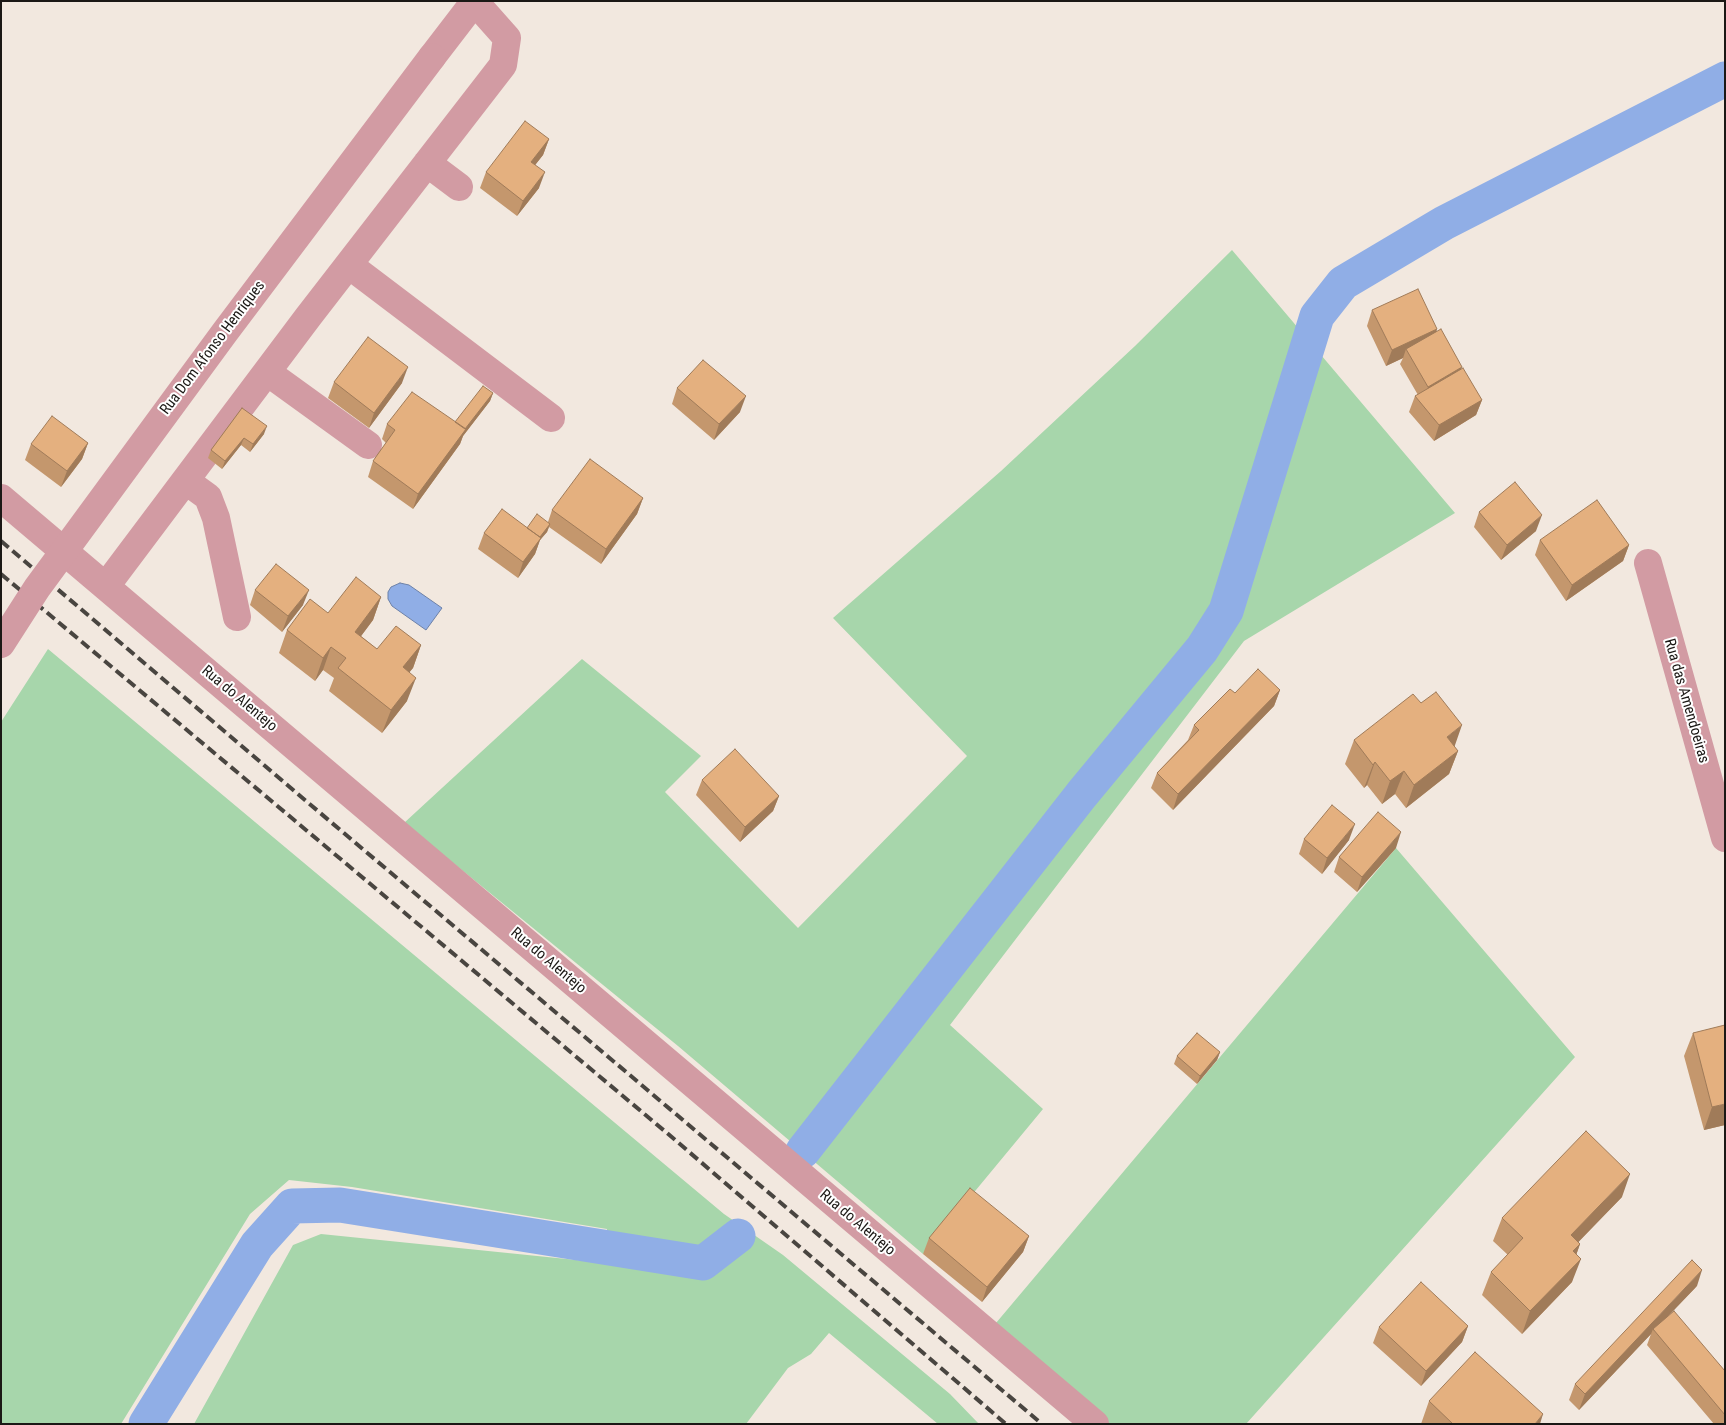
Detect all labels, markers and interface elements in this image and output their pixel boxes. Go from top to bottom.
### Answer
street label: Rua Dom Afonso Henriques [157,278,269,418]
street label: Rua das Amendoeiras [1660,637,1712,765]
street label: Rua do Alentejo [198,662,280,736]
street label: Rua do Alentejo [507,924,589,998]
street label: Rua do Alentejo [816,1186,898,1260]

